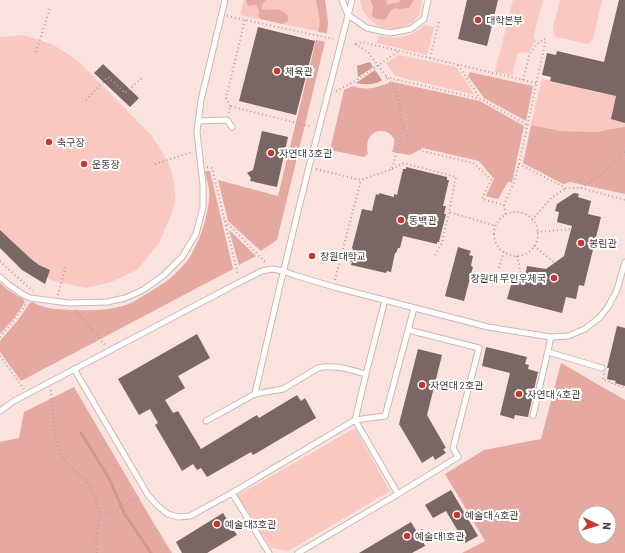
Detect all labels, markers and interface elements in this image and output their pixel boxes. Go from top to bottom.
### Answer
place label: 대학본부 [486,14,523,26]
marker: 대학본부 [473,15,483,25]
place label: 체육관 [285,65,313,77]
marker: 체육관 [272,66,282,76]
place label: 축구장 [57,136,85,148]
marker: 축구장 [44,137,54,147]
place label: 자연대 3호관 [279,147,333,159]
marker: 자연대 3호관 [266,148,276,158]
place label: 운동장 [92,158,120,170]
marker: 운동장 [79,159,89,169]
place label: 동백관 [409,214,437,226]
marker: 동백관 [396,215,406,225]
place label: 봉림관 [589,237,617,249]
marker: 봉림관 [576,238,586,248]
place label: 창원대학교 [320,250,366,262]
marker: 창원대학교 [307,251,317,261]
place label: 창원대 무인우체국 [470,272,546,284]
marker: 창원대 무인우체국 [549,273,559,283]
place label: 자연대 2호관 [430,379,484,391]
marker: 자연대 2호관 [417,380,427,390]
place label: 자연대 4호관 [527,388,581,400]
marker: 자연대 4호관 [514,389,524,399]
north arrow [577,505,617,545]
place label: 예술대 4호관 [465,509,519,521]
marker: 예술대 4호관 [452,510,462,520]
place label: 예술대3호관 [225,518,277,530]
marker: 예술대3호관 [212,519,222,529]
text: N [601,522,614,530]
place label: 예술대1호관 [415,530,465,542]
marker: 예술대1호관 [402,531,412,541]

